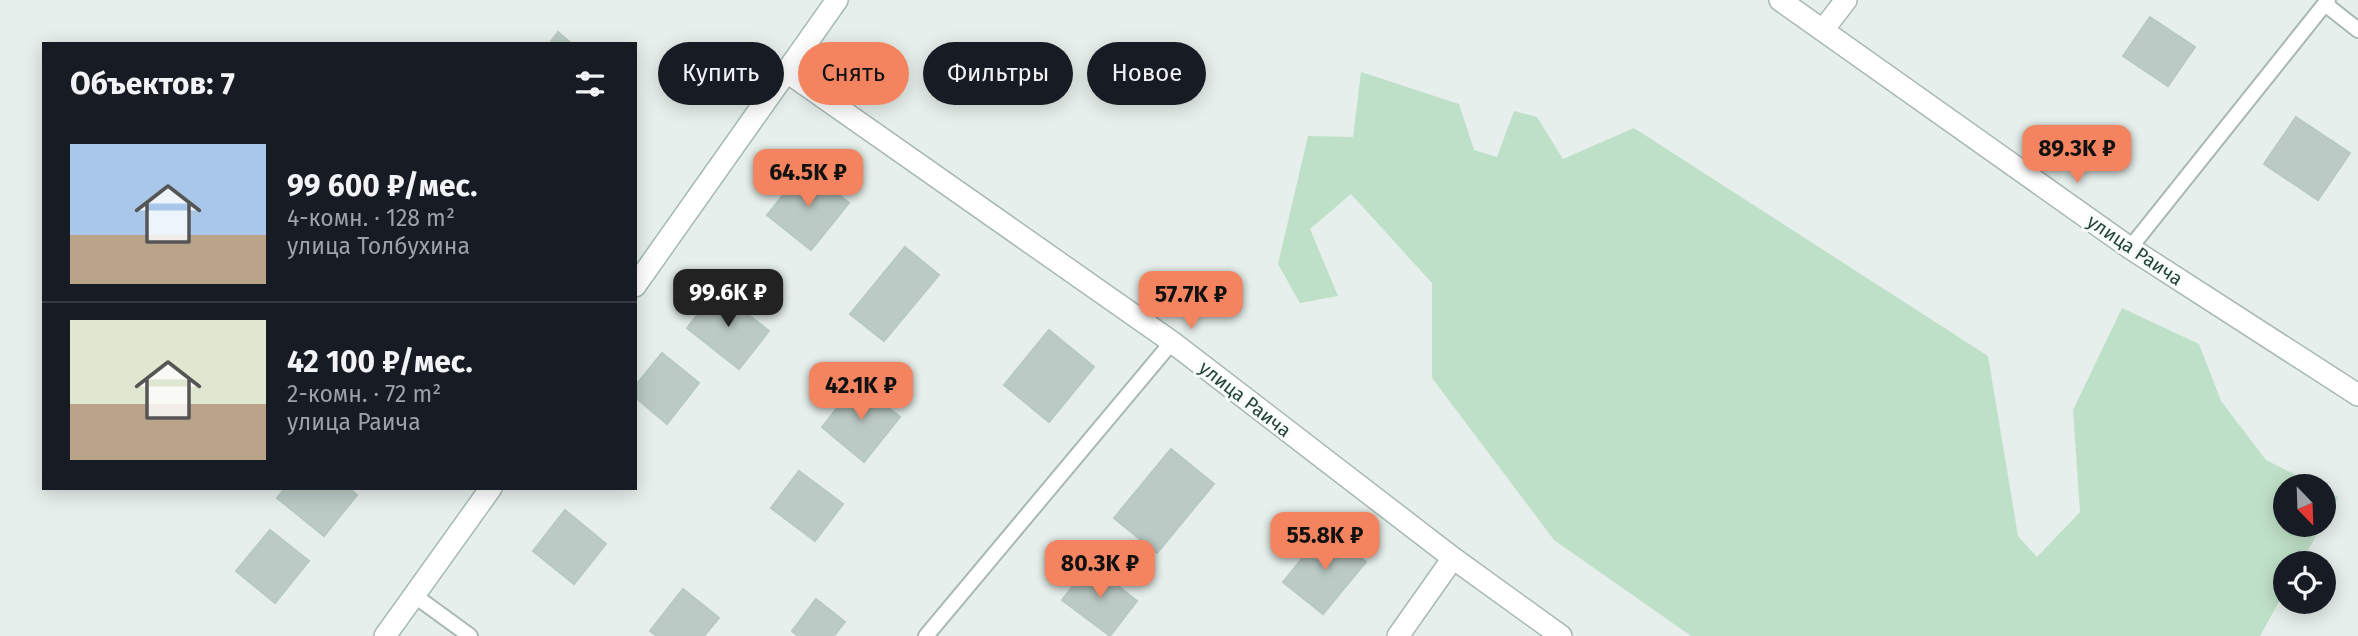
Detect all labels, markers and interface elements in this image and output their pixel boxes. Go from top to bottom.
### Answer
chip: Купить [658,42,784,105]
chip: Снять [798,42,909,105]
chip: Фильтры [923,42,1073,105]
chip: Новое [1087,42,1206,105]
icon: filters [571,65,609,103]
text: Объектов: 7 [70,66,235,102]
pin: 89.3K ₽ [2012,125,2142,185]
text: 89.3K ₽ [2038,134,2116,162]
pin: 64.5K ₽ [743,150,873,209]
text: 64.5K ₽ [769,158,847,186]
text: 99 600 ₽/мес. [287,168,477,204]
icon: home [126,172,210,256]
text: 4-комн. · 128 m² [287,204,455,232]
street label: улица Раича [2083,210,2187,290]
text: улица Толбухина [287,232,470,260]
pin: 99.6K ₽ [663,270,793,329]
pin: 57.7K ₽ [1126,272,1256,331]
text: 99.6K ₽ [689,278,767,306]
text: 57.7K ₽ [1155,280,1227,308]
text: 42 100 ₽/мес. [287,344,473,380]
icon: home [126,348,210,432]
street label: улица Раича [1194,356,1296,442]
pin: 42.1K ₽ [796,362,926,422]
text: 42.1K ₽ [825,371,897,399]
text: 2-комн. · 72 m² [287,380,441,408]
text: улица Раича [287,408,421,436]
north arrow [2273,474,2336,537]
map controls [2273,474,2336,614]
pin: 55.8K ₽ [1260,512,1390,572]
text: 55.8K ₽ [1286,521,1364,549]
pin: 80.3K ₽ [1035,540,1165,600]
text: 80.3K ₽ [1061,549,1139,577]
button: locate [2273,551,2336,614]

